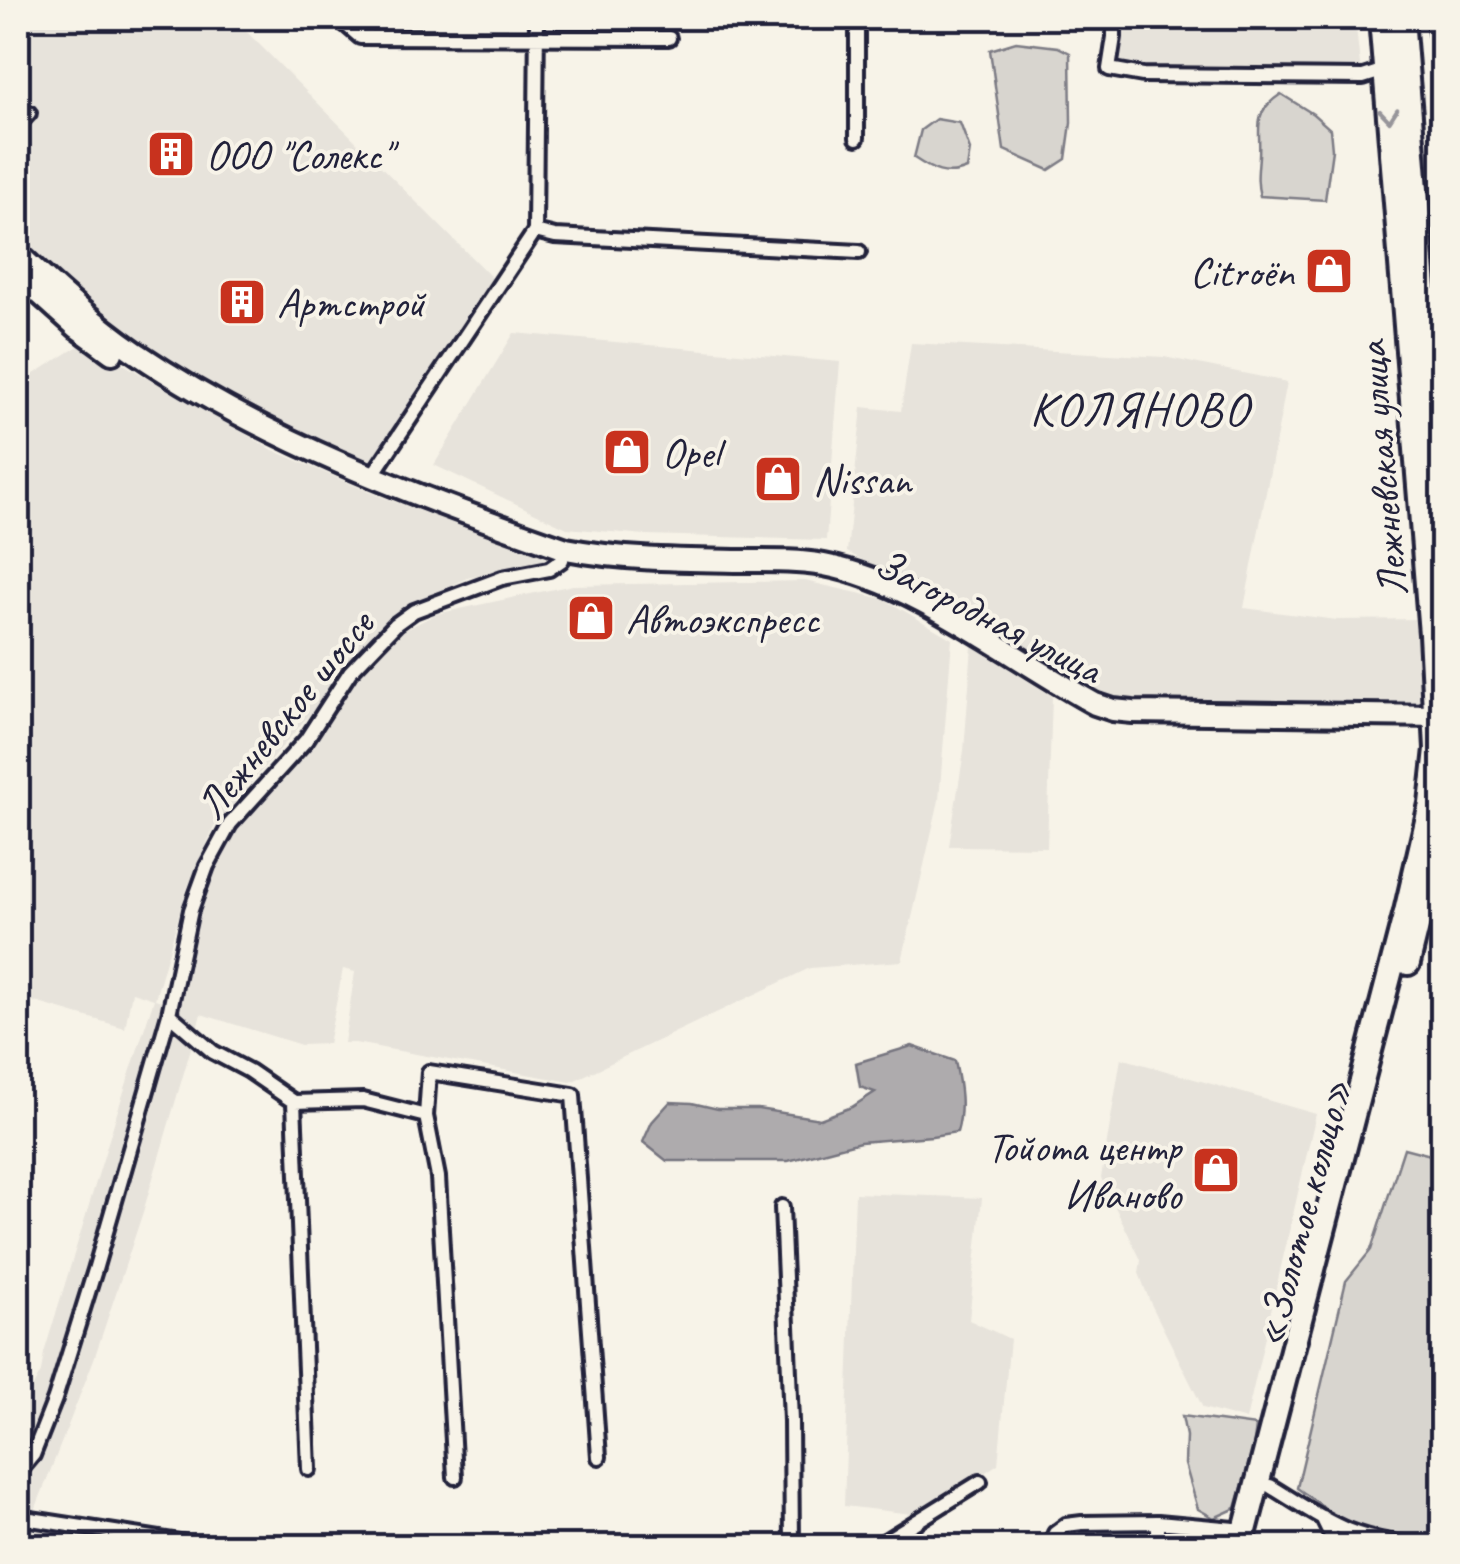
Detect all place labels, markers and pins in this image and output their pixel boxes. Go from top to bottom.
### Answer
building icon: ООО "Солекс" [145,128,197,180]
place label: ООО "Солекс" [206,129,400,182]
shop icon: Citroën [1303,245,1355,297]
place label: Citroën [1190,246,1295,299]
building icon: Артстрой [216,276,268,328]
place label: Артстрой [277,277,427,330]
shop icon: Opel [601,426,653,478]
place label: Opel [662,427,727,480]
shop icon: Nissan [752,453,804,505]
place label: Nissan [813,454,913,507]
shop icon: Автоэкспресс [565,592,617,644]
place label: Автоэкспресс [626,593,820,646]
place label: Тойота центр Иваново [987,1121,1183,1222]
shop icon: Тойота центр Иваново [1190,1144,1242,1196]

